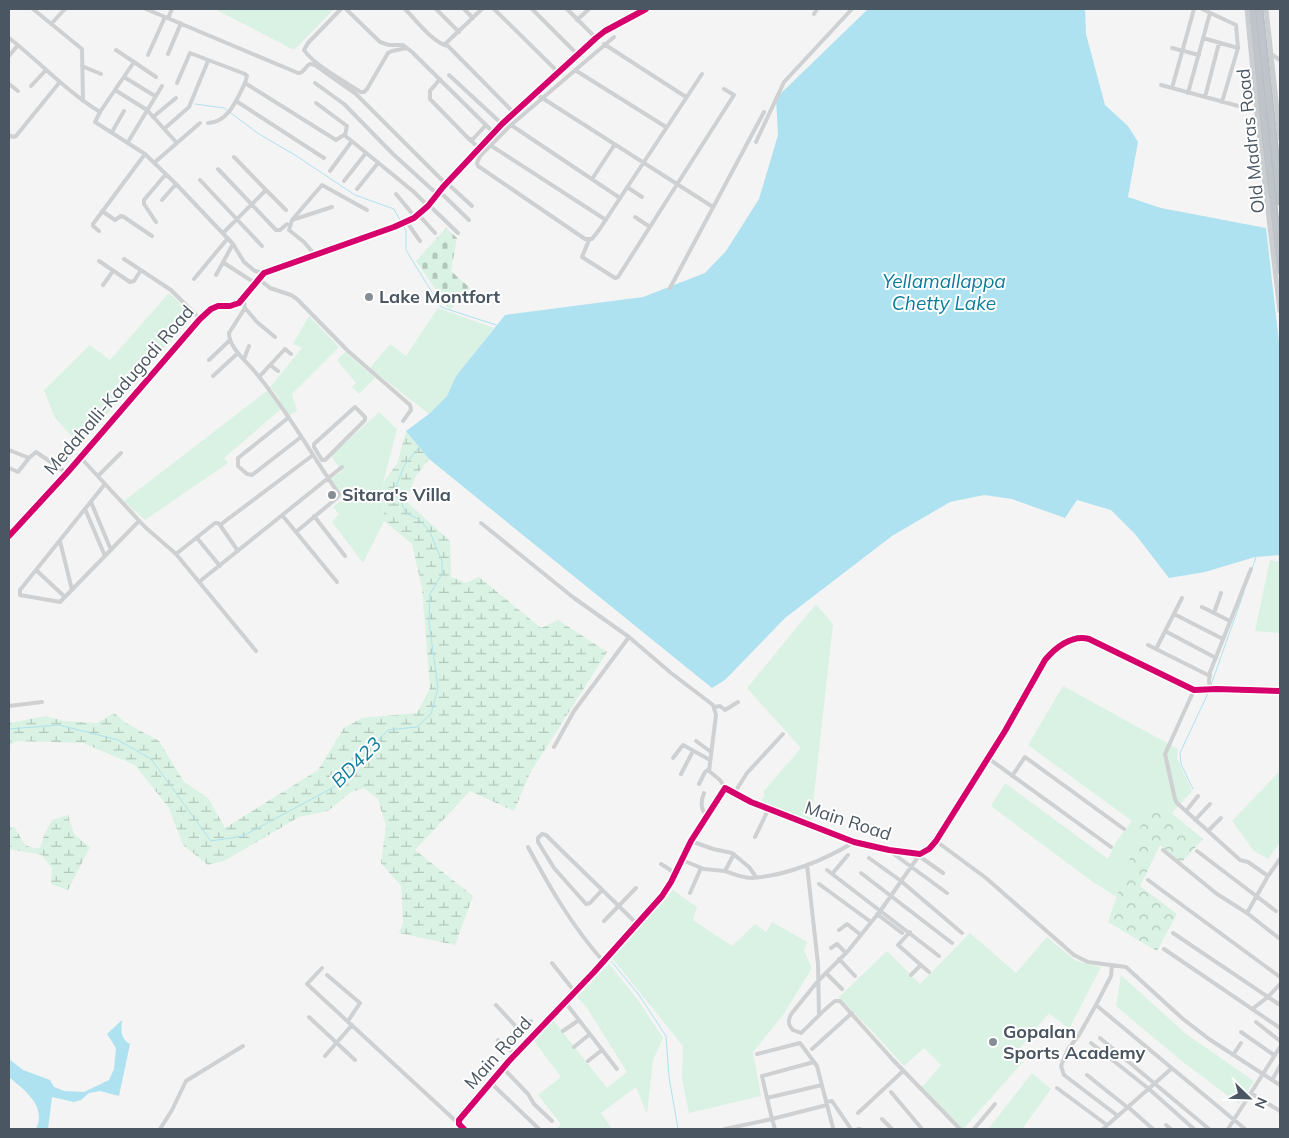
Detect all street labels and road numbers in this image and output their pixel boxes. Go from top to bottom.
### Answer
street label: Old Madras Road [1231,67,1270,215]
street label: Medahalli-Kadugodi Road [39,300,199,479]
street label: Main Road [802,796,894,845]
street label: Main Road [459,1012,536,1094]

